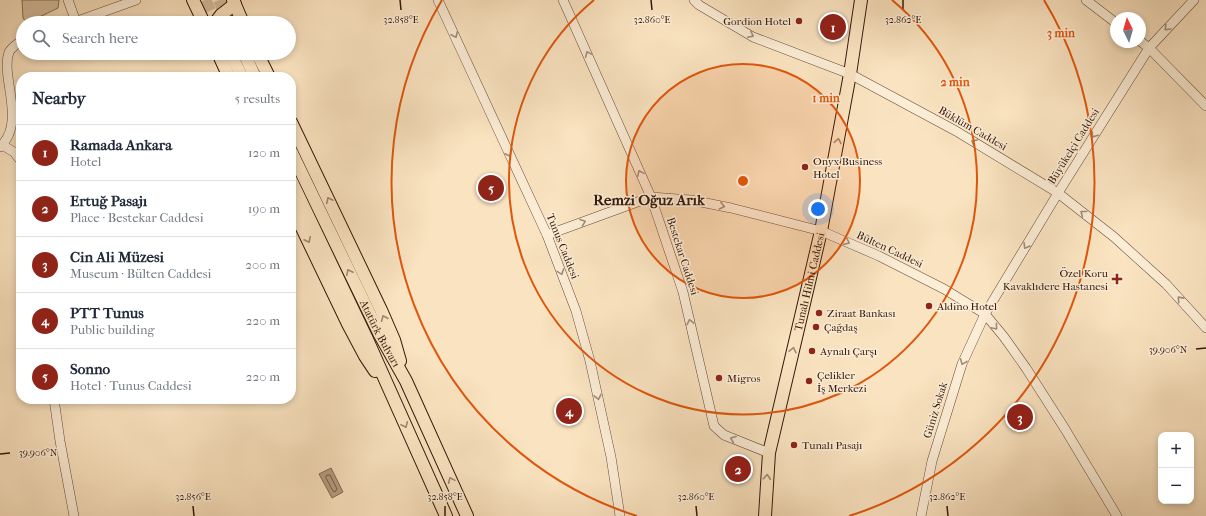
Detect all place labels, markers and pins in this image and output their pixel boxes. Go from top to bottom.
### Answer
pin: 1 [820,12,846,42]
place label: Gordion Hotel [723,15,791,28]
marker: Gordion Hotel [794,16,804,26]
place label: Onyx Business Hotel [813,155,882,181]
marker: Onyx Business Hotel [800,162,810,172]
pin: 5 [478,173,504,203]
centre of rings [736,174,750,188]
place label: Özel Koru Kavaklıdere Hastanesi [1003,267,1109,293]
marker: Özel Koru Kavaklıdere Hastanesi [1111,273,1123,285]
place label: Aldino Hotel [936,300,997,313]
marker: Aldino Hotel [924,301,934,311]
place label: Ziraat Bankası [827,307,896,320]
marker: Ziraat Bankası [814,308,824,318]
place label: Çağdaş [824,321,858,334]
marker: Çağdaş [811,322,821,332]
place label: Aynalı Çarşı [819,345,878,358]
marker: Aynalı Çarşı [807,346,817,356]
place label: Çelikler İş Merkezi [817,369,867,395]
place label: Migros [727,372,760,385]
marker: Migros [714,373,724,383]
marker: Çelikler İş Merkezi [804,376,814,386]
pin: 4 [556,396,582,426]
pin: 3 [1007,402,1033,432]
place label: Tunalı Pasajı [802,439,863,452]
marker: Tunalı Pasajı [789,440,799,450]
pin: 2 [725,454,751,484]

